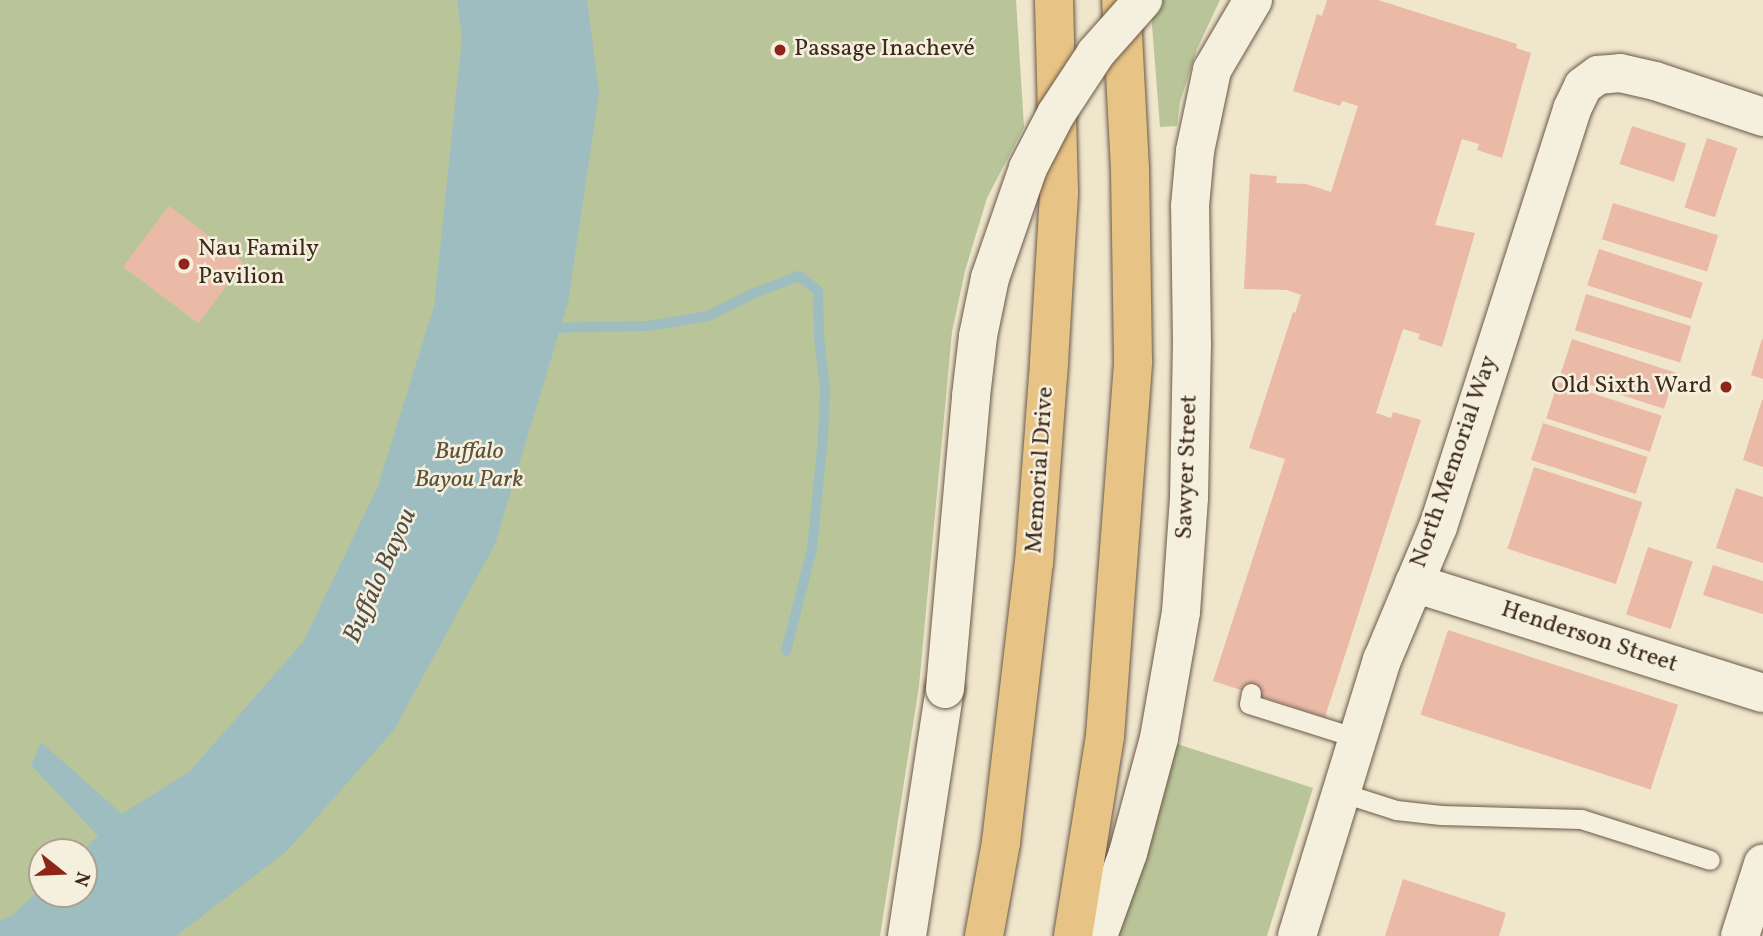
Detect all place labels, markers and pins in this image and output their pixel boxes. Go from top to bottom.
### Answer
place label: Passage Inachevé [794,36,975,64]
marker: Passage Inachevé [772,42,788,58]
place label: Nau Family Pavilion [198,236,319,292]
marker: Nau Family Pavilion [176,256,192,272]
place label: Old Sixth Ward [1551,373,1712,401]
marker: Old Sixth Ward [1718,379,1734,395]

